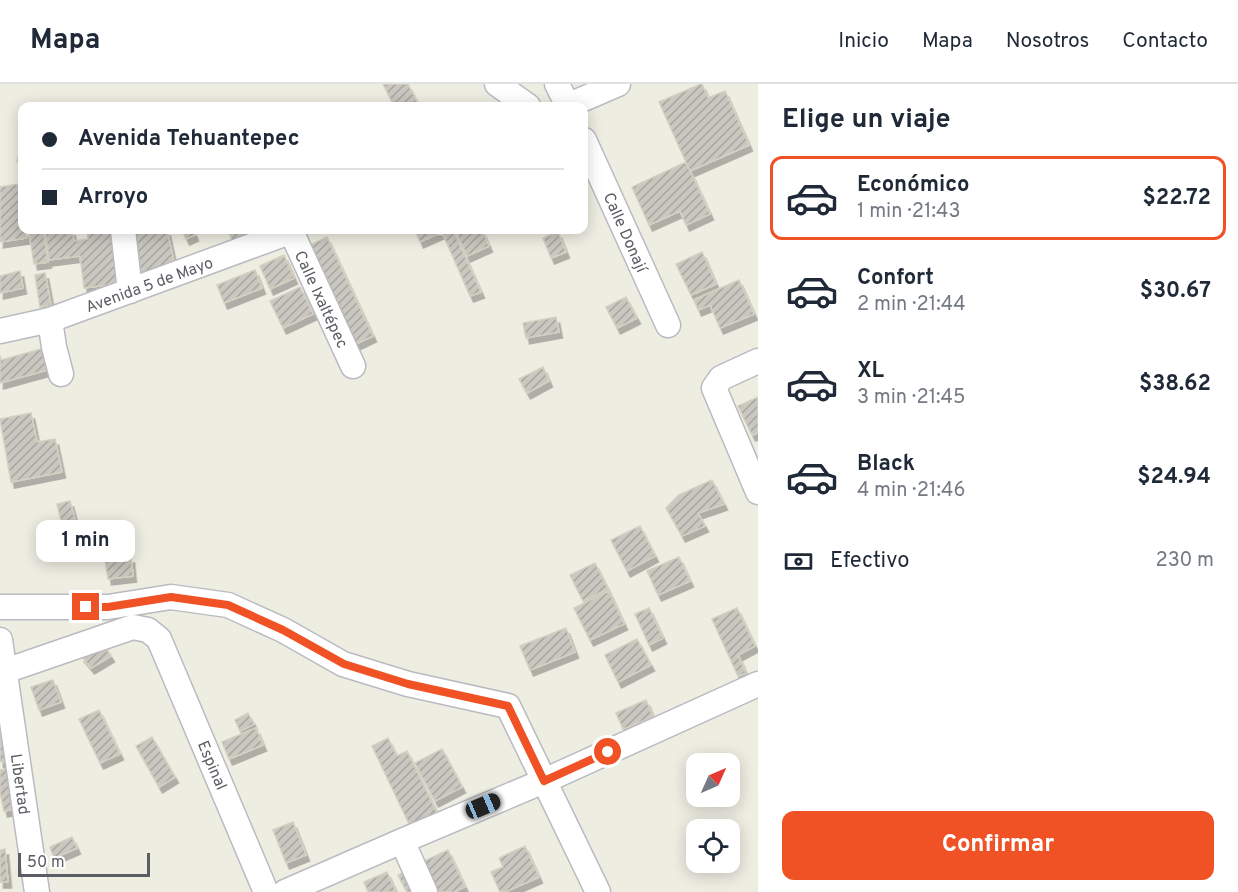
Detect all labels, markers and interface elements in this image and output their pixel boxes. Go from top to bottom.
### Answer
text: Mapa [30,23,100,59]
text: Inicio [838,28,889,55]
text: Mapa [922,28,973,55]
text: Nosotros [1006,28,1089,55]
text: Contacto [1122,28,1208,55]
text: Elige un viaje [782,103,951,137]
text: Avenida Tehuantepec [78,126,300,153]
icon: car [785,171,839,225]
text: Económico [857,172,970,199]
text: Arroyo [78,184,148,211]
text: $22.72 [1142,185,1211,212]
street label: Calle Donají [598,190,651,278]
text: 1 min · 21:43 [857,199,961,225]
street label: Calle Ixaltépec [289,248,351,352]
street label: Avenida 5 de Mayo [83,253,216,318]
icon: car [785,264,839,318]
text: Confort [857,265,934,292]
text: $30.67 [1140,278,1211,305]
text: 2 min · 21:44 [857,292,966,318]
icon: car [785,357,839,411]
text: XL [857,358,884,385]
text: $38.62 [1139,371,1211,398]
text: 3 min · 21:45 [857,385,965,411]
icon: car [785,450,839,504]
text: Black [857,451,915,478]
text: $24.94 [1137,464,1211,491]
text: 4 min · 21:46 [857,478,965,504]
callout: 1 min [36,520,136,562]
text: 1 min [61,528,110,554]
icon: cash [782,545,815,578]
text: Efectivo [830,548,910,575]
text: 230 m [1155,548,1214,574]
route end [72,593,99,620]
street label: Espinal [192,738,230,793]
route start [594,738,621,765]
street label: Libertad [5,753,33,816]
north arrow [686,753,740,807]
map controls [686,753,740,873]
car [463,791,503,821]
button: Confirmar [782,811,1214,880]
button: locate [686,819,740,873]
scale bar [18,850,150,878]
text: 50 m [27,853,65,873]

